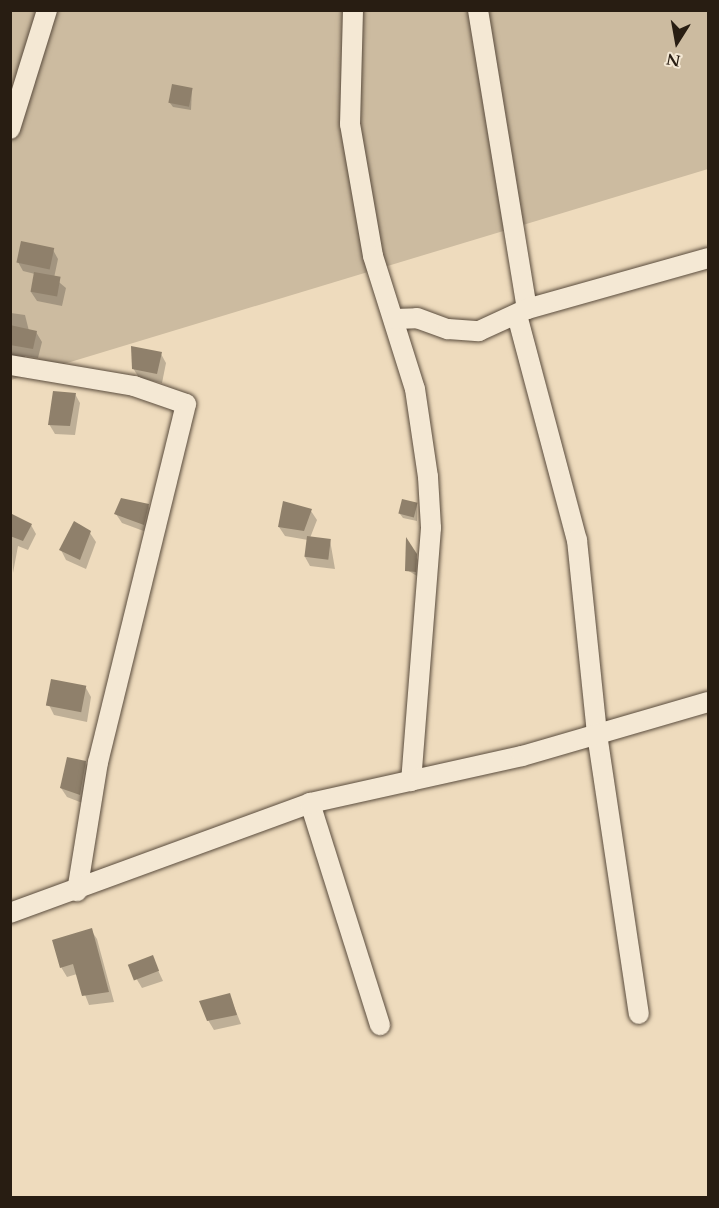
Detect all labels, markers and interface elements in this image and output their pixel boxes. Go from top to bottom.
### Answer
north arrow [647,12,707,72]
text: N [665,48,682,72]

